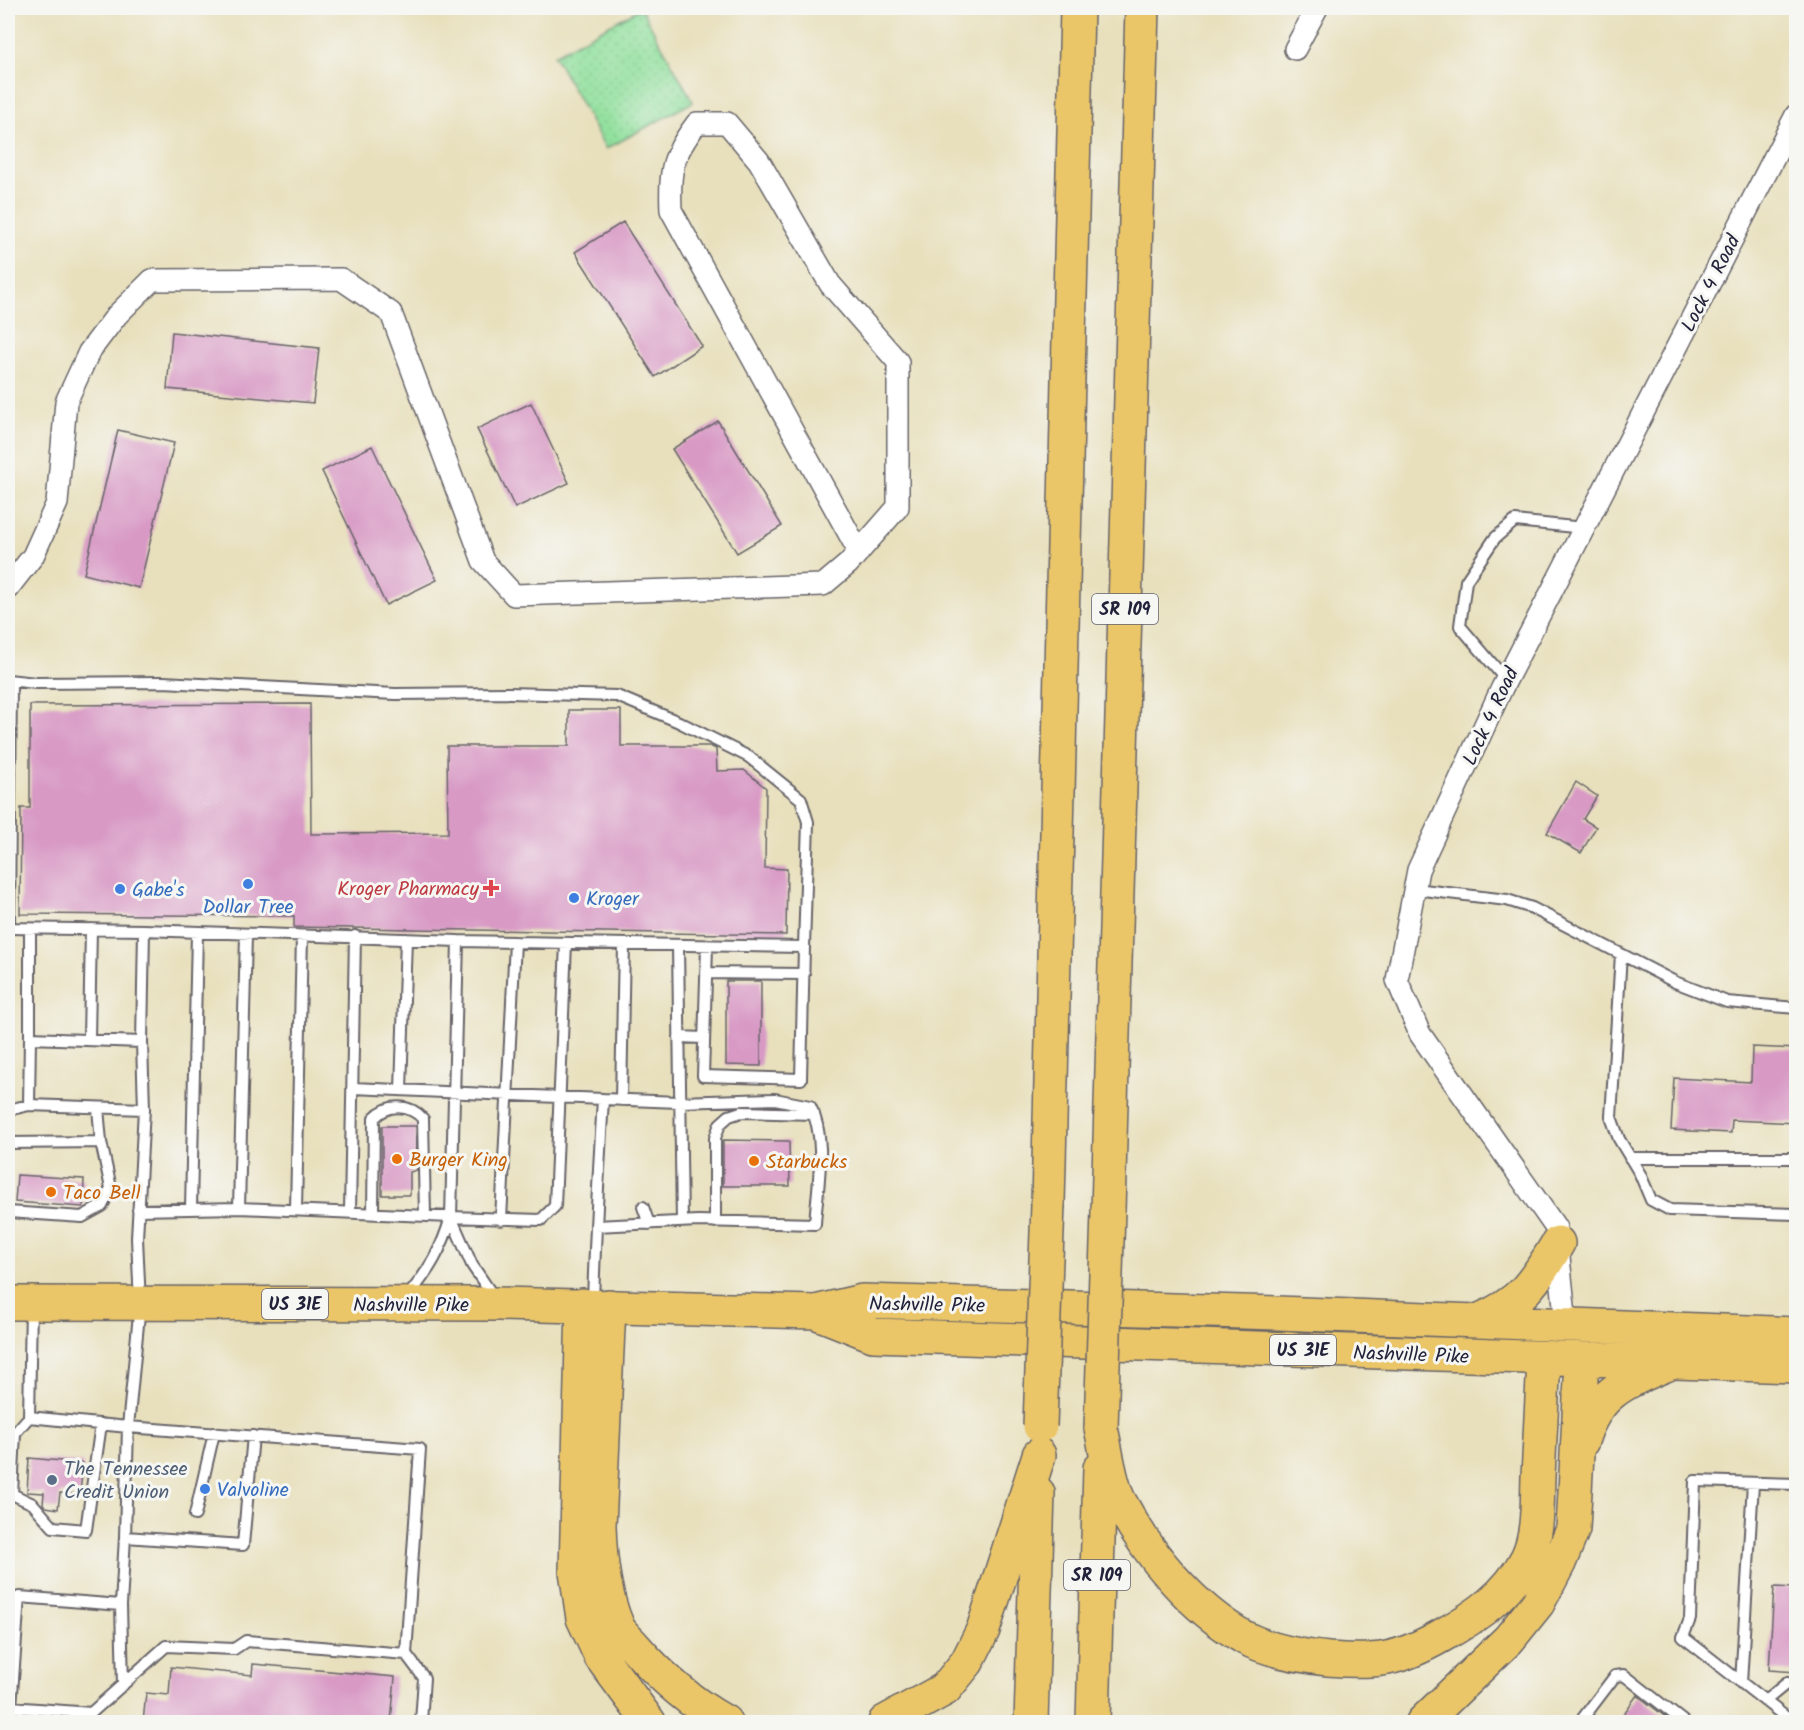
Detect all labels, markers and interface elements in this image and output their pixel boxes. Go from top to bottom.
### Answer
street label: Lock 4 Road [1674,229,1750,338]
road number: SR 109 [1092,594,1158,624]
street label: Lock 4 Road [1455,661,1529,771]
place label: Kroger Pharmacy [337,874,480,906]
place label: Gabe's [132,875,185,907]
marker: Dollar Tree [241,877,255,891]
marker: Kroger Pharmacy [484,881,498,895]
marker: Gabe's [113,882,127,896]
place label: Kroger [586,884,640,916]
marker: Kroger [567,891,581,905]
place label: Dollar Tree [202,892,294,924]
place label: Burger King [409,1145,508,1177]
place label: Starbucks [766,1147,848,1179]
marker: Burger King [390,1152,404,1166]
marker: Starbucks [747,1154,761,1168]
place label: Taco Bell [63,1178,141,1210]
marker: Taco Bell [44,1185,58,1199]
road number: US 31E [262,1289,328,1319]
street label: Nashville Pike [869,1289,985,1323]
street label: Nashville Pike [353,1290,469,1322]
road number: US 31E [1270,1335,1336,1365]
street label: Nashville Pike [1352,1338,1470,1374]
place label: The Tennessee Credit Union [64,1454,188,1509]
marker: The Tennessee Credit Union [45,1473,59,1487]
place label: Valvoline [217,1475,289,1507]
marker: Valvoline [198,1482,212,1496]
road number: SR 109 [1064,1560,1130,1590]

